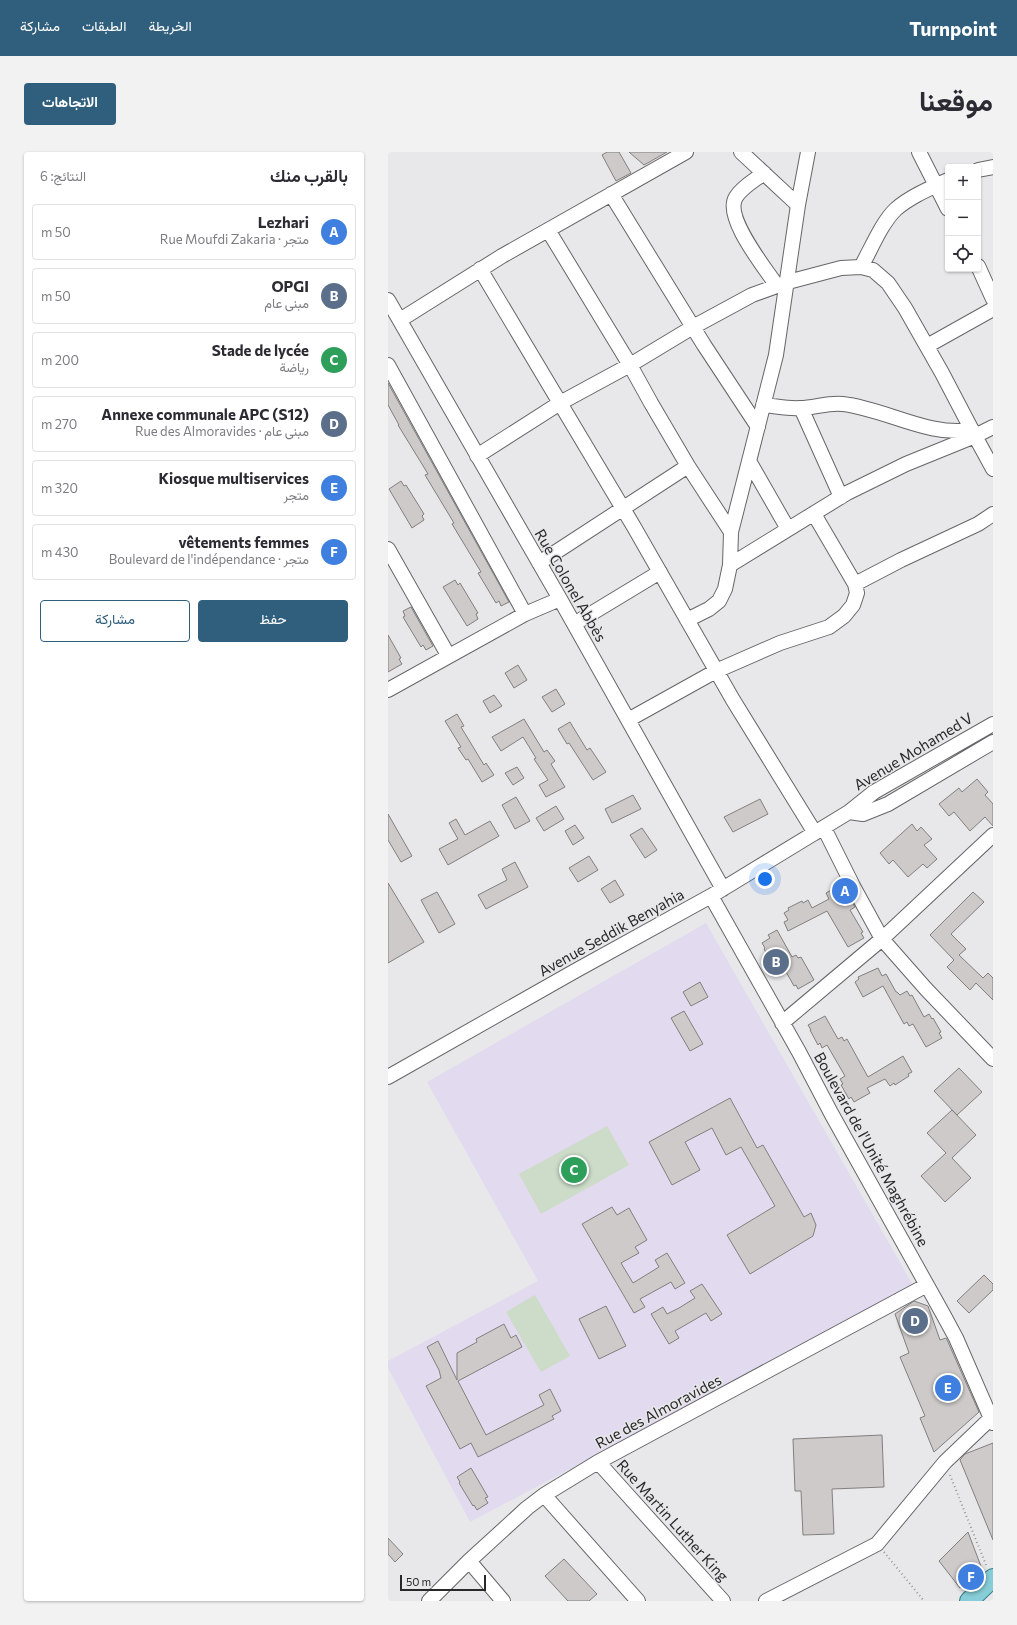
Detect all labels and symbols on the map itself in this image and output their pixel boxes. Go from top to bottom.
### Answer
street label: Rue Colonel Abbès [531,525,611,645]
street label: Avenue Mohamed V [850,708,976,794]
your location [755,869,775,889]
pin: A [832,876,858,906]
street label: Avenue Seddik Benyahia [535,884,687,980]
pin: B [763,947,789,977]
street label: Boulevard de l'Unité Maghrébine [811,1049,933,1249]
pin: C [561,1155,587,1185]
pin: D [902,1306,928,1336]
street label: Rue des Almoravides [592,1370,724,1452]
pin: E [935,1373,961,1403]
street label: Rue Martin Luther King [614,1455,732,1585]
pin: F [958,1562,984,1592]
scale bar [400,1573,486,1592]

